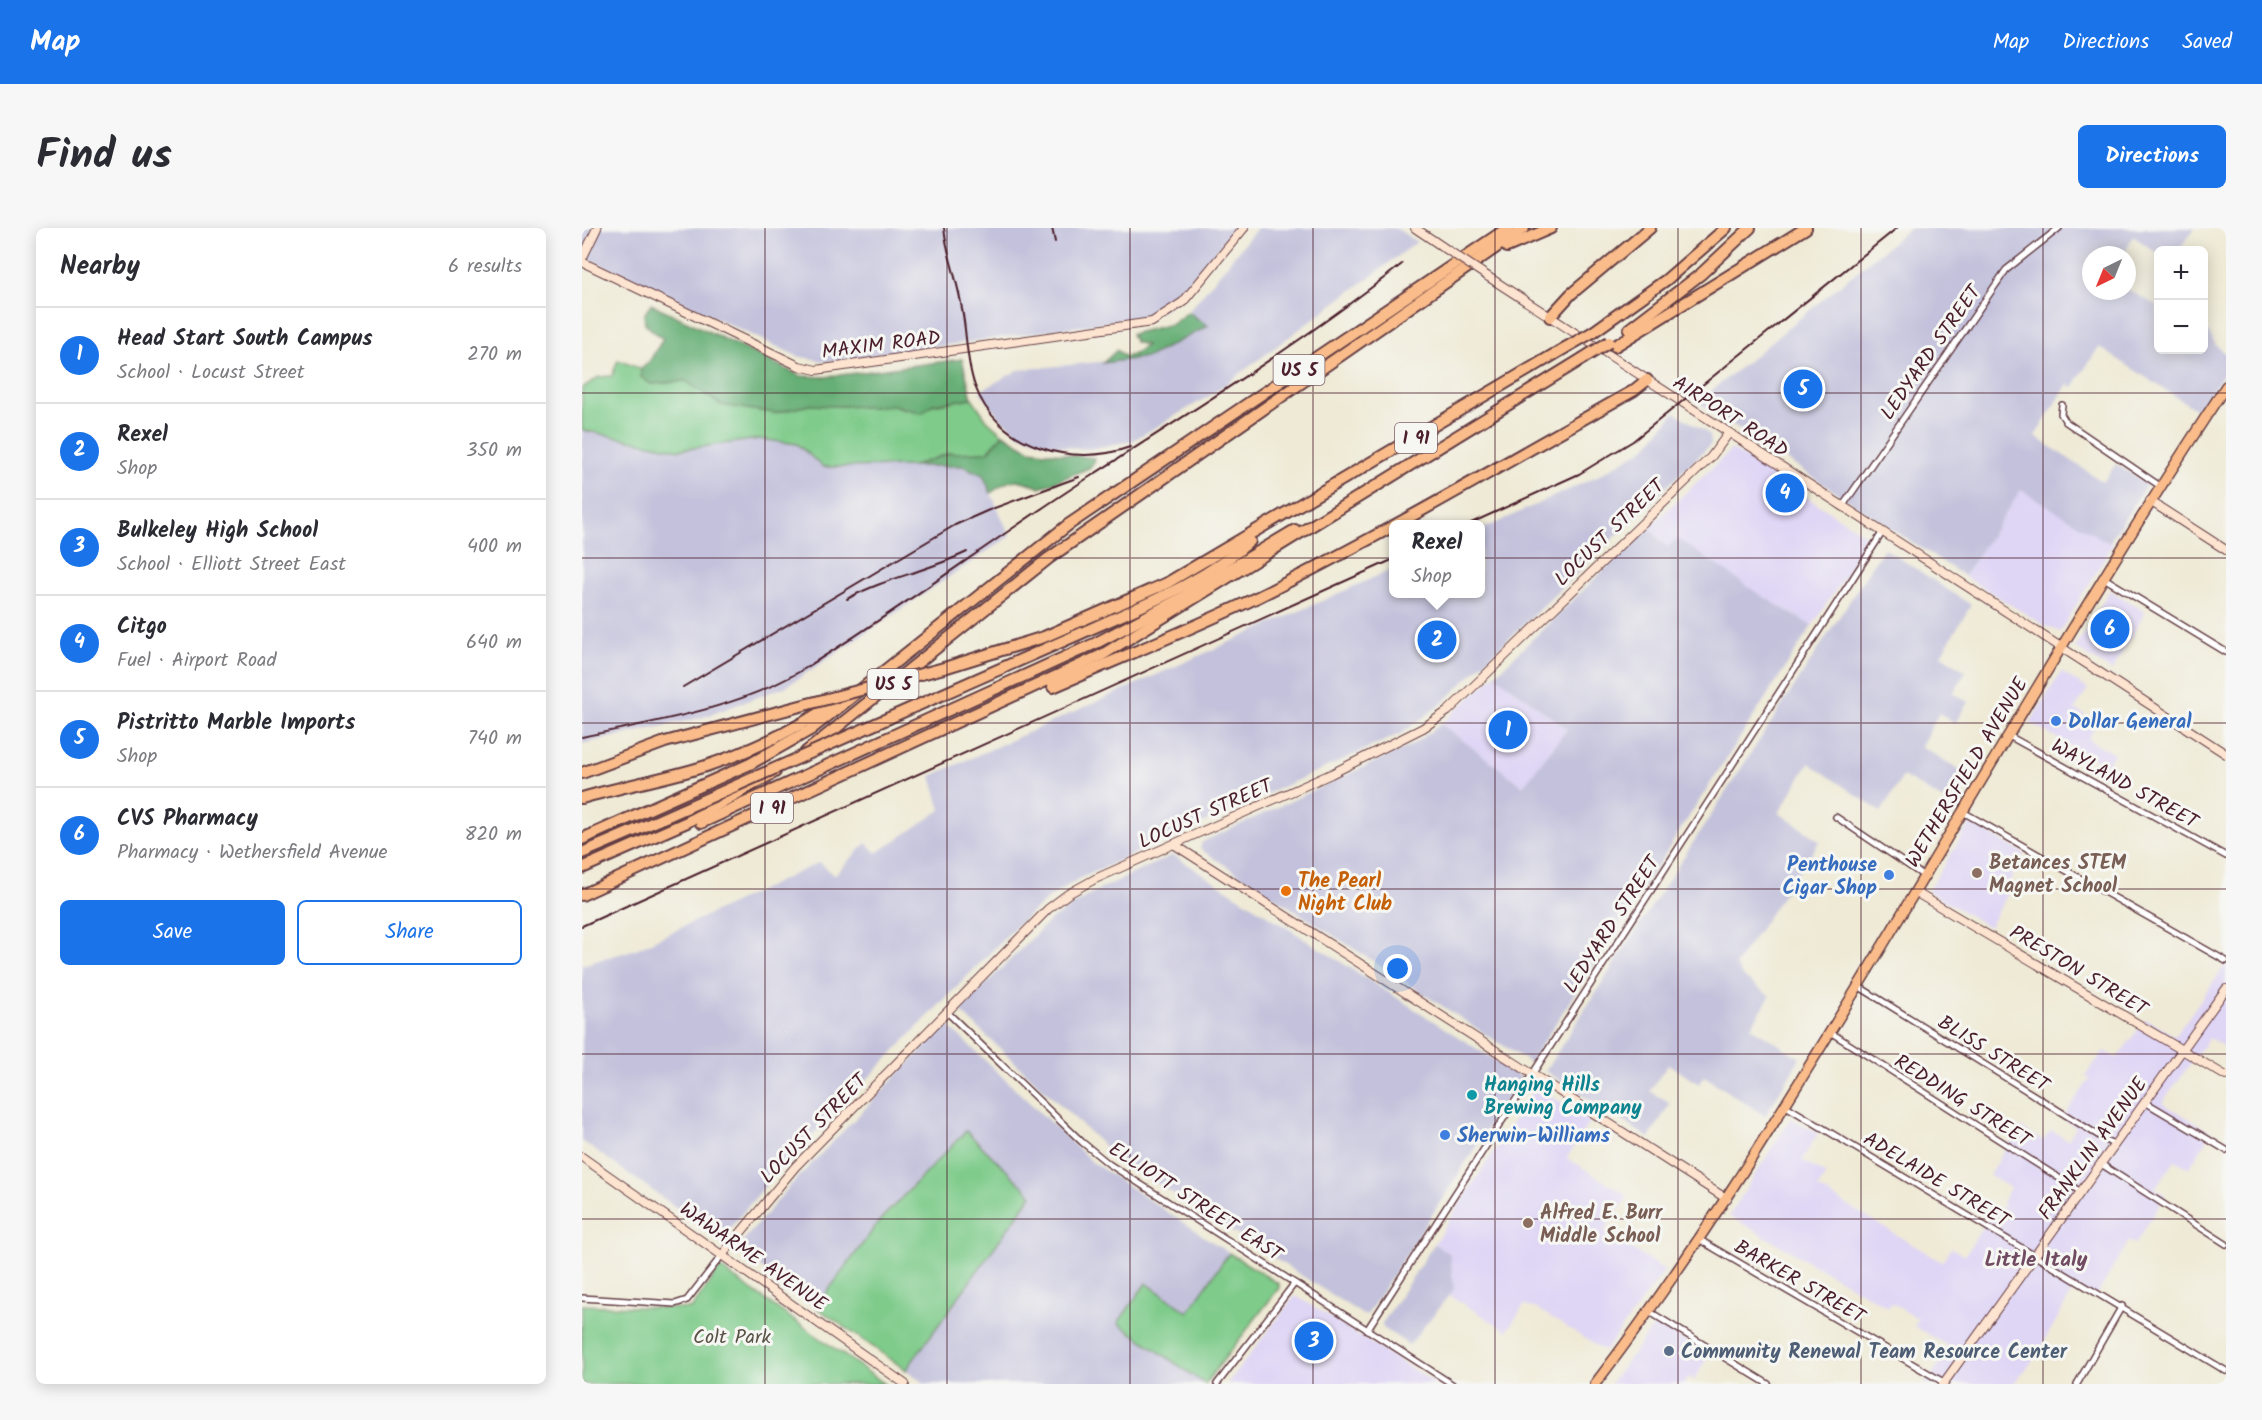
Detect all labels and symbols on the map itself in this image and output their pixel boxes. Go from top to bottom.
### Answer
north arrow [2082,246,2136,300]
street label: LEDYARD STREET [1873,277,1992,427]
street label: MAXIM ROAD [820,323,943,369]
road number: US 5 [1274,355,1324,385]
pin: 5 [1784,366,1822,412]
street label: AIRPORT ROAD [1666,368,1794,467]
road number: I 91 [1395,423,1437,453]
street label: LOCUST STREET [1548,470,1675,595]
pin: 4 [1766,470,1804,516]
pin: 6 [2090,606,2129,652]
pin: 2 [1418,618,1456,662]
road number: US 5 [868,669,918,699]
street label: WETHERSFIELD AVENUE [1898,671,2038,874]
place label: Dollar General [2068,707,2192,739]
pin: 1 [1488,708,1528,752]
marker: Dollar General [2049,714,2063,728]
street label: WAYLAND STREET [2045,731,2205,840]
street label: LOCUST STREET [1134,770,1280,859]
road number: I 91 [751,793,793,823]
street label: LEDYARD STREET [1556,848,1671,1000]
place label: Betances STEM Magnet School [1989,848,2127,903]
place label: Penthouse Cigar Shop [1783,850,1877,905]
place label: The Pearl Night Club [1298,866,1392,921]
marker: Betances STEM Magnet School [1970,866,1984,880]
marker: Penthouse Cigar Shop [1882,868,1896,882]
marker: The Pearl Night Club [1279,884,1293,898]
street label: PRESTON STREET [2003,918,2155,1027]
your location [1383,954,1412,983]
street label: BLISS STREET [1931,1008,2057,1103]
street label: REDDING STREET [1887,1047,2039,1158]
street label: LOCUST STREET [753,1065,877,1192]
place label: Hanging Hills Brewing Company [1484,1070,1642,1125]
street label: FRANKLIN AVENUE [2031,1070,2157,1227]
marker: Hanging Hills Brewing Company [1465,1088,1479,1102]
place label: Sherwin-Williams [1457,1121,1611,1153]
street label: ADELAIDE STREET [1857,1124,2017,1238]
marker: Sherwin-Williams [1438,1128,1452,1142]
street label: ELLIOTT STREET EAST [1102,1134,1290,1272]
street label: WAWARME AVENUE [672,1194,835,1322]
place label: Alfred E. Burr Middle School [1540,1198,1663,1253]
marker: Alfred E. Burr Middle School [1521,1216,1535,1230]
street label: BARKER STREET [1727,1232,1873,1334]
district label: Little Italy [1985,1244,2088,1277]
pin: 3 [1294,1318,1334,1364]
park label: Colt Park [693,1322,772,1354]
place label: Community Renewal Team Resource Center [1681,1337,2068,1369]
marker: Community Renewal Team Resource Center [1662,1344,1676,1358]

